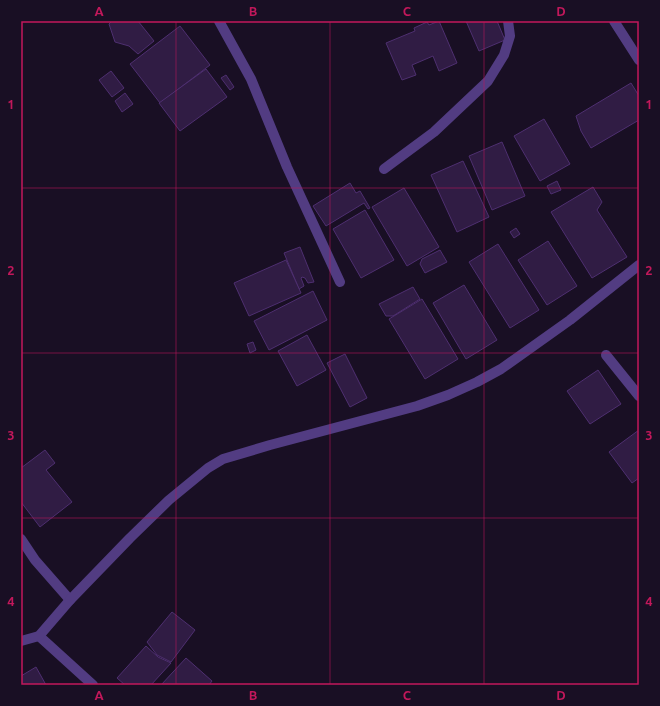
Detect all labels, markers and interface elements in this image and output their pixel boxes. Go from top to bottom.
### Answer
text: A [94,4,104,18]
text: B [249,4,258,18]
text: C [403,4,412,18]
text: D [556,4,566,18]
text: 1 [7,97,15,111]
text: 1 [645,97,653,111]
text: 2 [7,263,15,277]
text: 2 [645,263,653,277]
text: 3 [7,428,15,442]
text: 3 [645,428,653,442]
text: 4 [7,594,15,608]
text: 4 [645,594,653,608]
text: A [94,688,104,702]
text: B [249,688,258,702]
text: C [403,688,412,702]
text: D [556,688,566,702]

